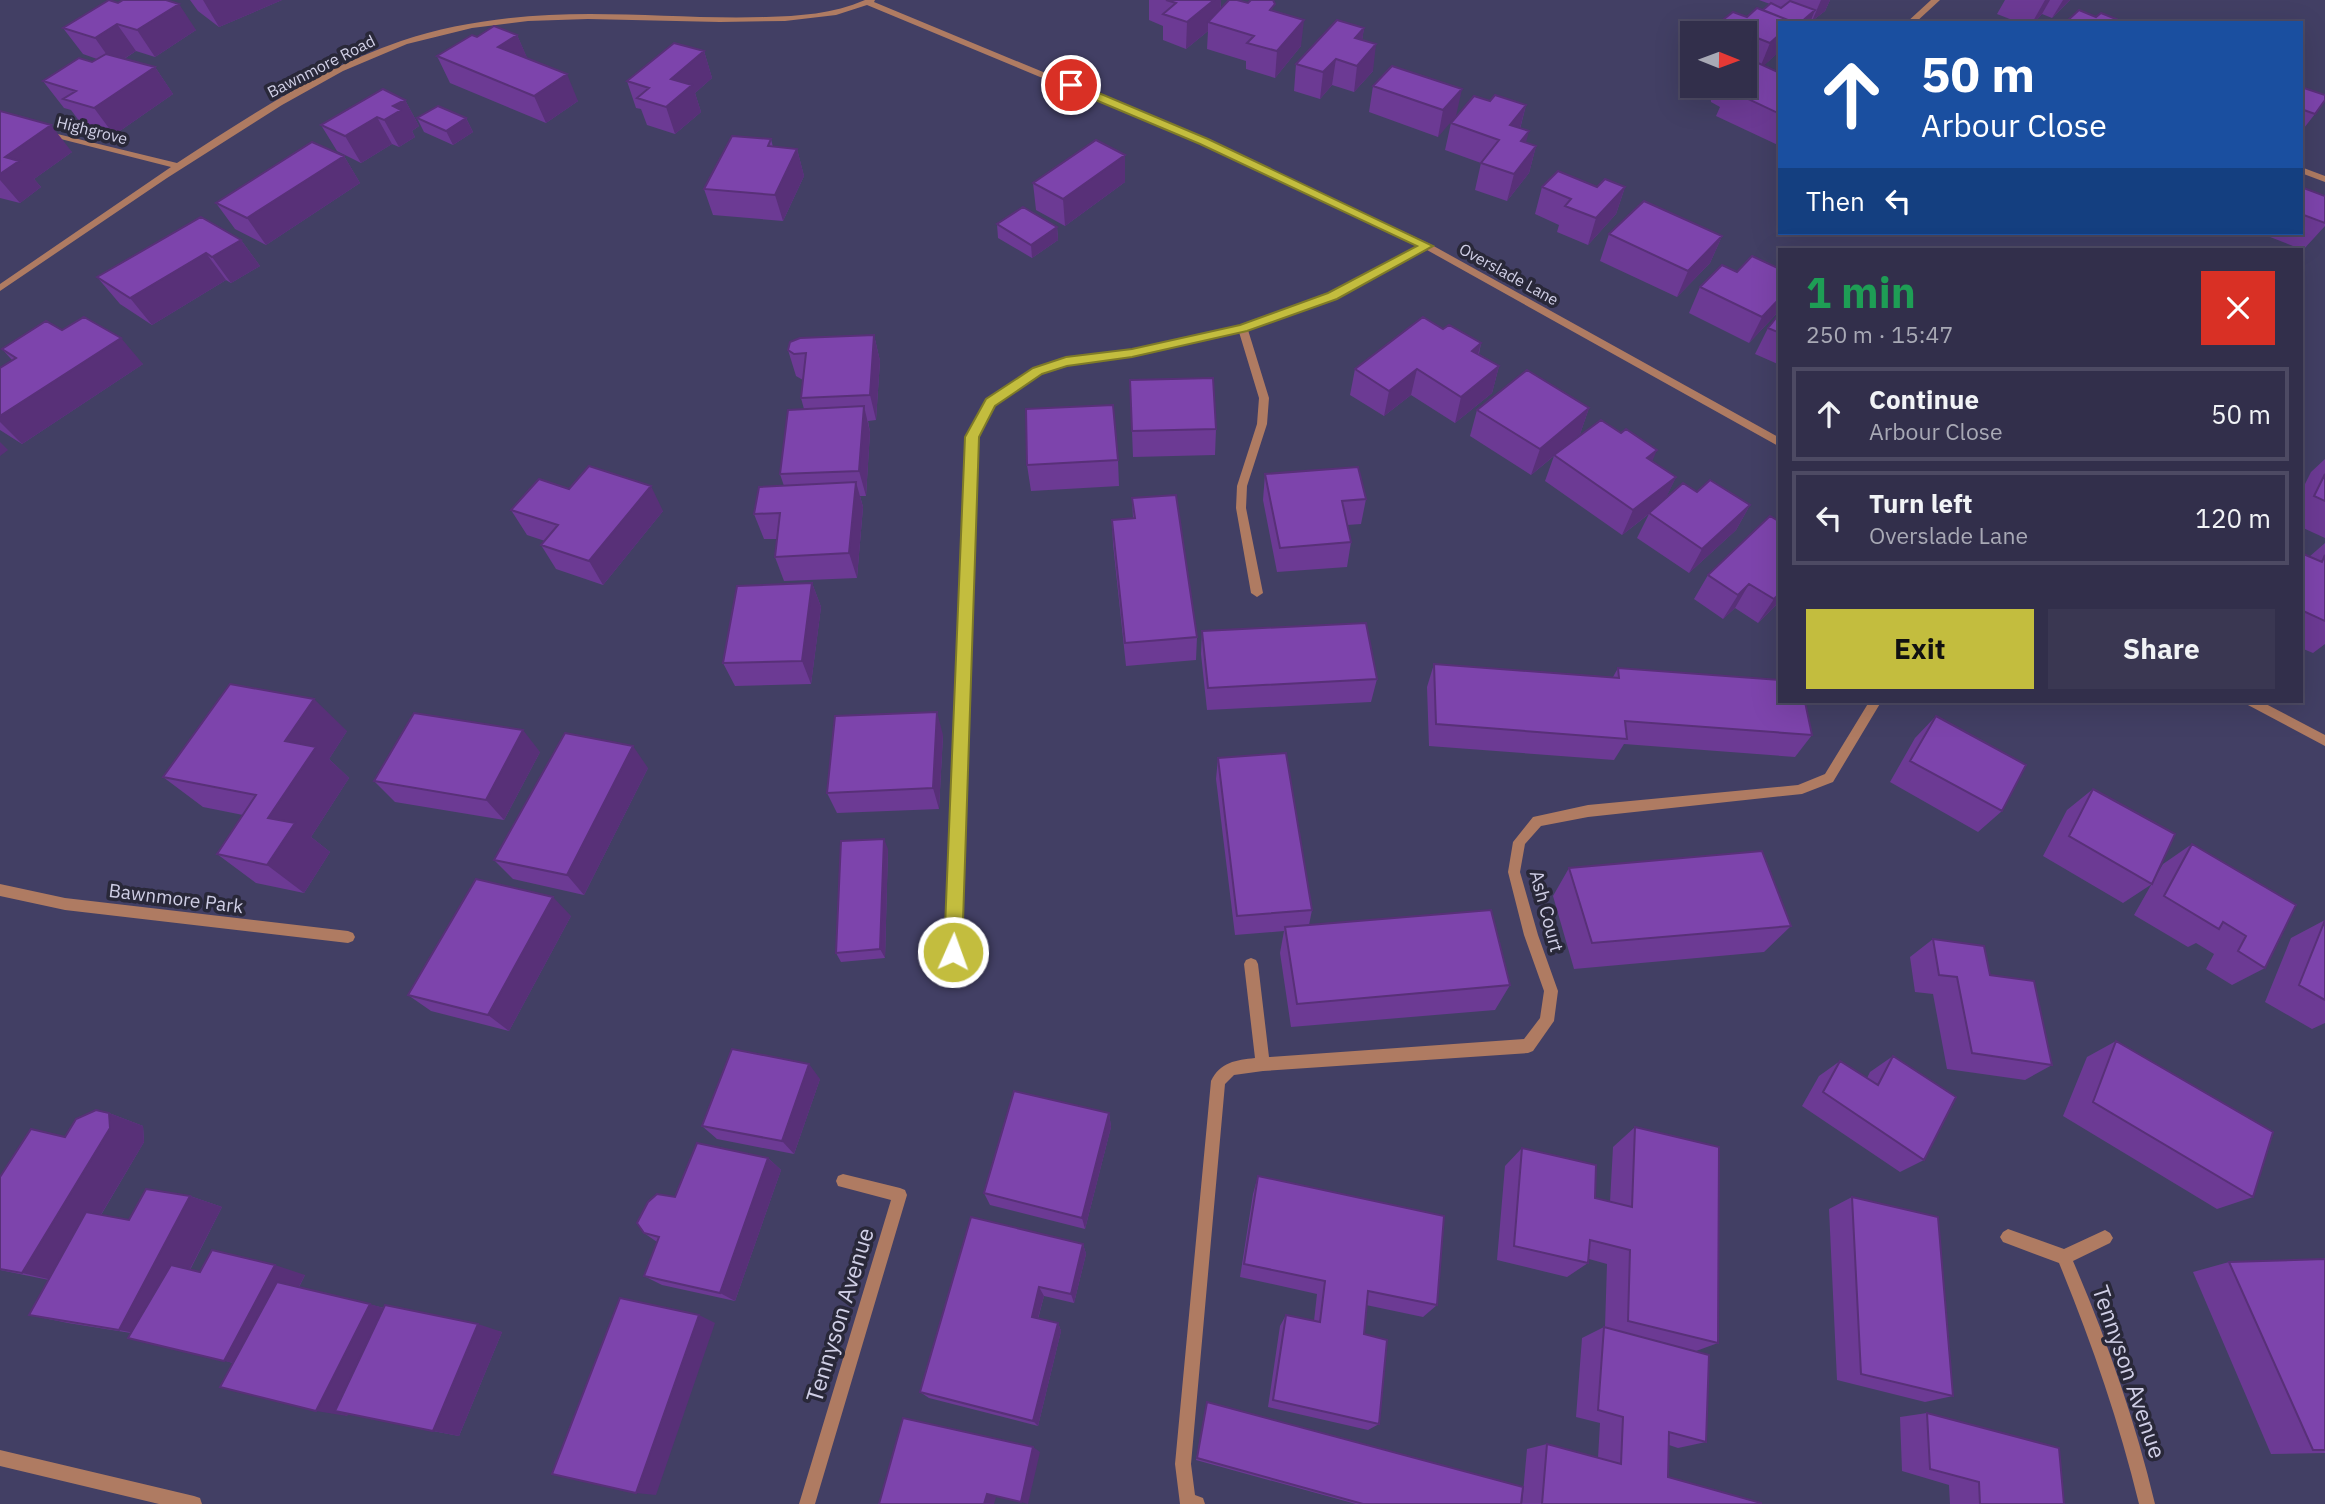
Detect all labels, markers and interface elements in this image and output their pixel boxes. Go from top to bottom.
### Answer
north arrow [1680,21,1757,98]
map controls [1680,21,1757,98]
street label: Bawnmore Road [264,30,378,102]
text: 50 m [1921,42,2035,105]
icon: ahead [1806,49,1897,140]
pin [1041,55,1101,115]
icon: arrive [1052,66,1090,104]
text: Arbour Close [1921,104,2107,146]
street label: Highgrove [54,112,130,149]
icon: left [1879,182,1917,220]
text: Then [1806,184,1865,218]
street label: Overslade Lane [1456,238,1562,310]
text: 1 min [1806,265,1916,320]
button: close [2201,271,2275,345]
text: 250 m · 15:47 [1806,319,1953,349]
text: Continue [1869,382,1979,416]
icon: ahead [1810,395,1848,433]
text: 50 m [2211,397,2271,431]
text: Arbour Close [1869,416,2003,446]
text: Turn left [1869,486,1972,520]
icon: left [1810,499,1848,537]
text: 120 m [2195,501,2271,535]
text: Overslade Lane [1869,520,2028,550]
button: Exit [1806,609,2034,689]
button: Share [2048,609,2275,689]
street label: Ash Court [1525,867,1569,955]
street label: Bawnmore Park [107,878,245,918]
position arrow [916,915,990,989]
street label: Tennyson Avenue [798,1224,880,1406]
street label: Tennyson Avenue [2086,1281,2174,1462]

